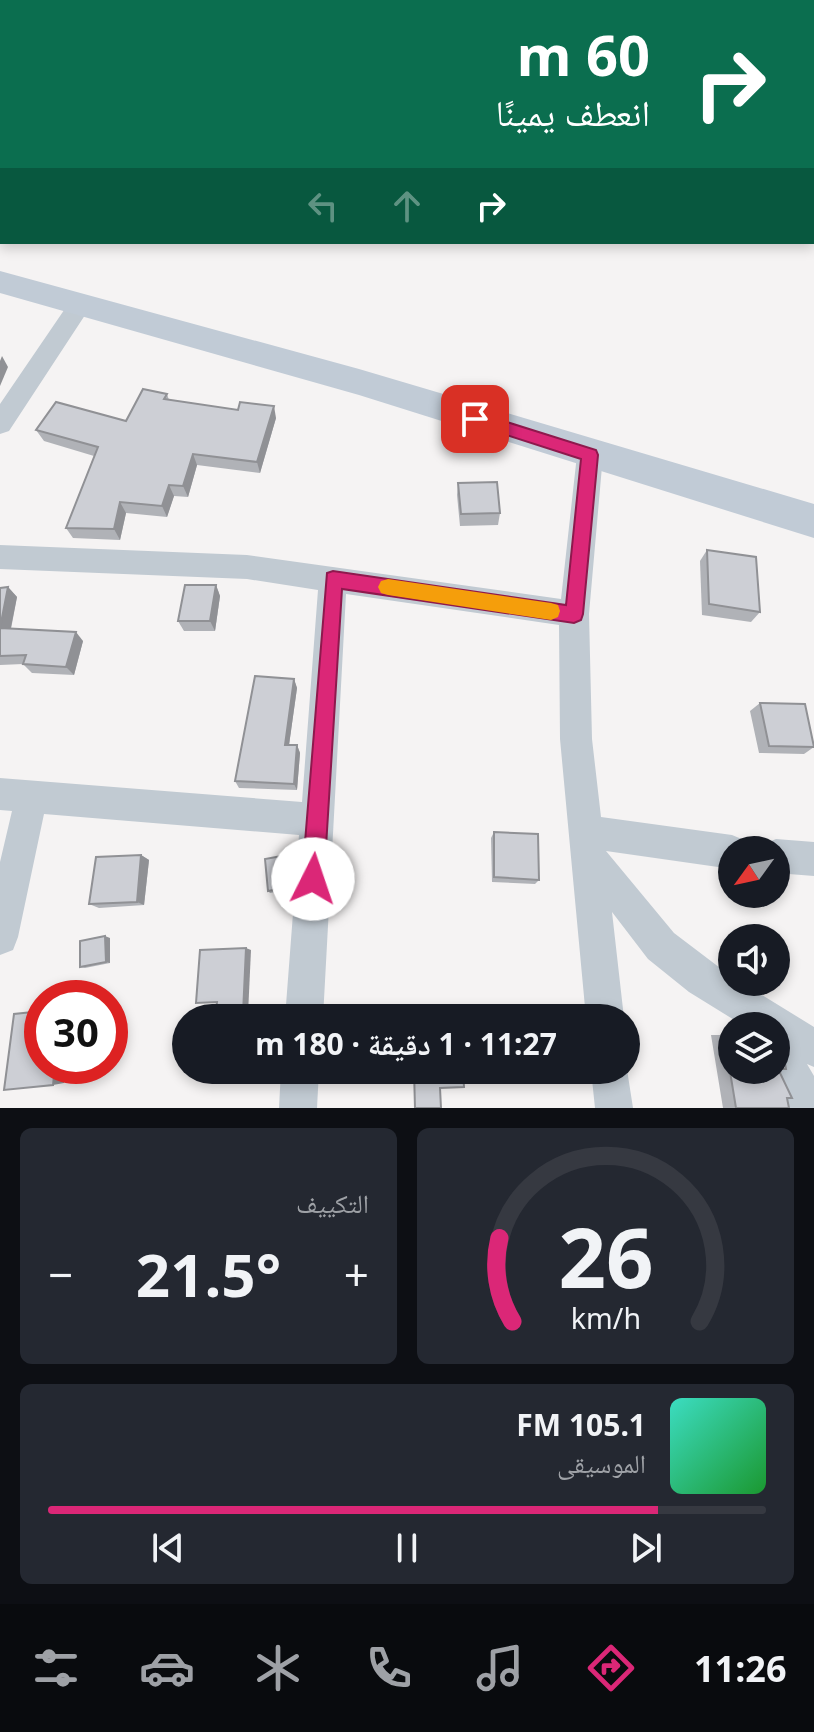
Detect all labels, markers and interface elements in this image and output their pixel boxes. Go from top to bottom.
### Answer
text: 60 m [517,16,650,92]
icon: right [678,32,782,136]
text: انعطف يمينًا [495,88,650,137]
icon: left [301,184,345,228]
icon: ahead [385,184,429,228]
icon: right [469,184,513,228]
pin [441,385,509,453]
icon: arrive [453,397,497,441]
north arrow [718,836,790,908]
map controls [718,836,790,1084]
position arrow [271,837,355,921]
button: sound [718,924,790,996]
speed limit sign: 30 [24,980,128,1084]
button: layers [718,1012,790,1084]
text: 11:27 · 1 دقيقة · 180 m [255,1023,557,1064]
text: التكييف [296,1185,369,1221]
text: 26 [558,1199,653,1312]
text: 21.5° [136,1233,281,1315]
text: − [48,1244,73,1304]
text: + [344,1244,369,1304]
text: km/h [570,1298,641,1337]
text: 105.1 FM [516,1404,646,1445]
text: الموسيقى [557,1445,646,1481]
icon: previous [146,1526,190,1570]
icon: pause [385,1526,429,1570]
icon: next [624,1526,668,1570]
icon: filters [28,1640,84,1696]
icon: car [139,1640,195,1696]
icon: climate [250,1640,306,1696]
icon: phone [361,1640,417,1696]
icon: music [472,1640,528,1696]
icon: directions [583,1640,639,1696]
text: 11:26 [694,1644,786,1693]

